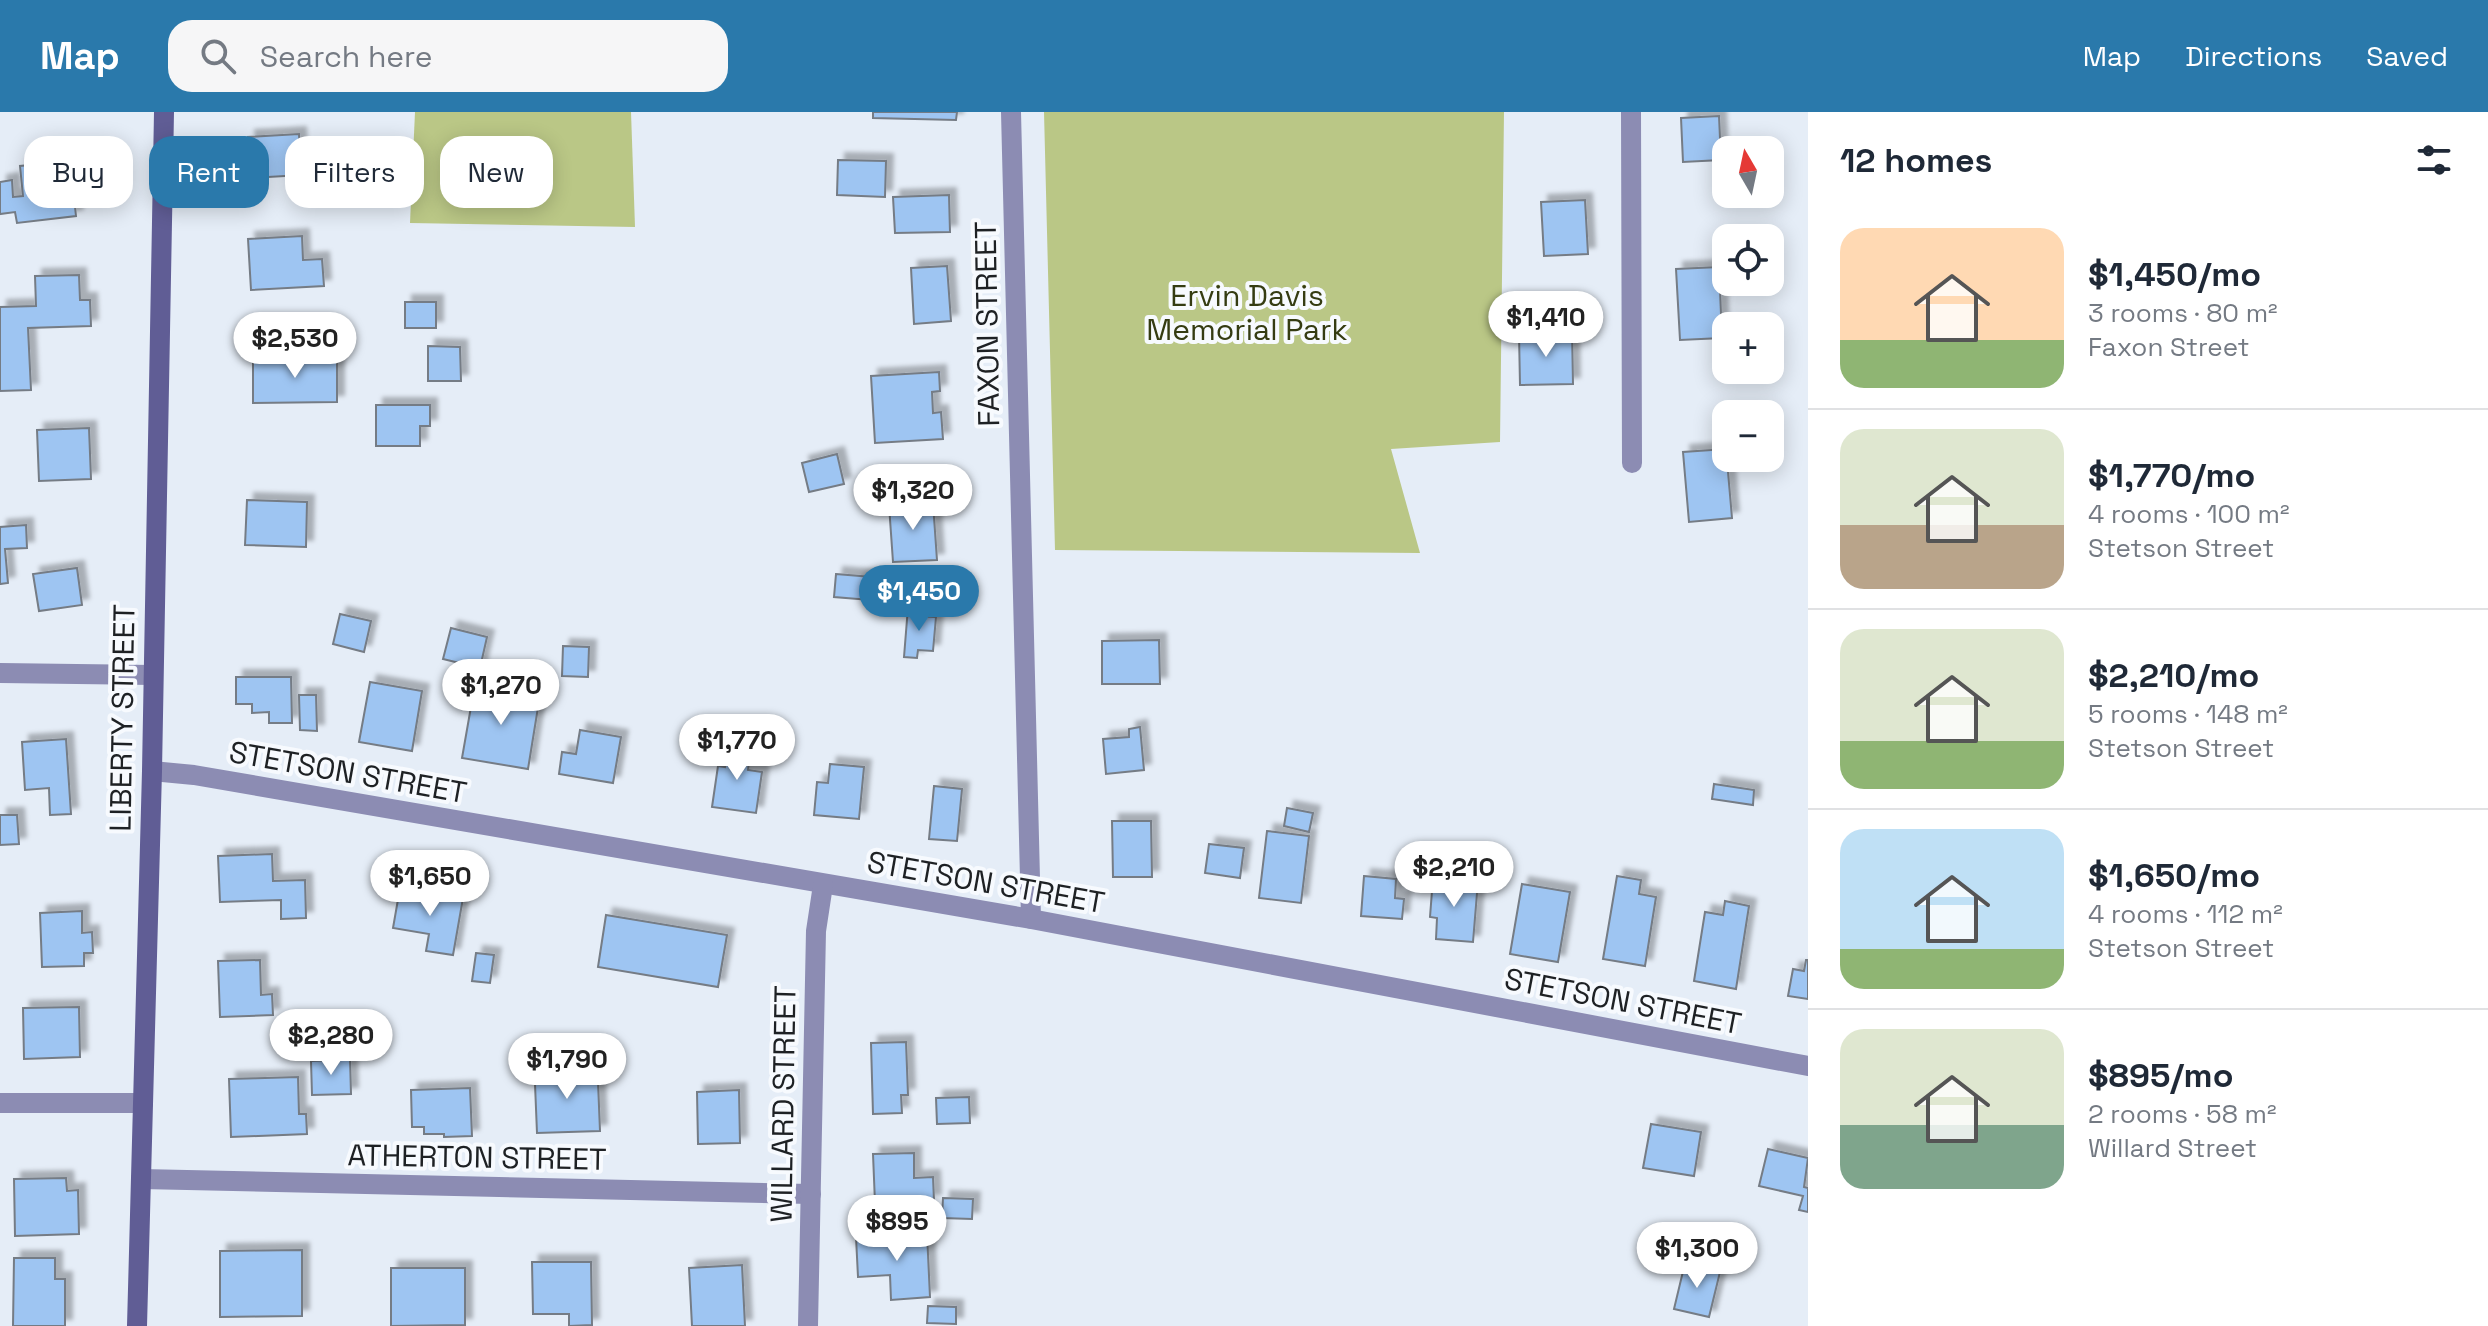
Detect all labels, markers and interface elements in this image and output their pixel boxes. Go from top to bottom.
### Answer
search box [168,20,728,92]
text: Map [40,32,120,80]
icon: search [196,34,240,78]
text: Search here [260,37,433,76]
text: Map [2083,38,2141,74]
text: Directions [2185,38,2322,74]
text: Saved [2366,38,2448,74]
chip: Buy [24,136,133,208]
chip: Rent [149,136,269,208]
chip: Filters [285,136,424,208]
chip: New [440,136,553,208]
north arrow [1712,136,1784,208]
map controls [1712,136,1784,472]
icon: filters [2412,138,2456,182]
text: 12 homes [1840,139,1992,182]
street label: FAXON STREET [966,221,1008,427]
button: locate [1712,224,1784,296]
text: $1,450/mo [2088,253,2261,296]
icon: home [1904,260,2000,356]
park label: Ervin Davis Memorial Park [1146,276,1348,349]
pin: $1,410 [1481,291,1611,359]
text: 3 rooms · 80 m² [2088,296,2278,330]
text: $1,410 [1506,300,1586,334]
pin: $2,530 [230,312,360,380]
button: + [1712,312,1784,384]
text: $2,530 [251,321,339,355]
text: Faxon Street [2088,330,2250,364]
button: − [1712,400,1784,472]
text: $1,770/mo [2088,454,2255,497]
icon: home [1904,461,2000,557]
pin: $1,320 [848,464,978,532]
text: $1,320 [871,473,955,507]
text: 4 rooms · 100 m² [2088,497,2289,531]
text: Stetson Street [2088,531,2274,565]
pin: $1,450 [854,565,984,633]
text: $1,450 [877,574,961,608]
street label: LIBERTY STREET [101,604,143,832]
text: $2,210/mo [2088,654,2259,697]
pin: $1,270 [436,659,566,727]
icon: home [1904,661,2000,757]
text: $1,270 [460,668,542,702]
text: 5 rooms · 148 m² [2088,697,2288,731]
pin: $1,770 [672,714,802,782]
text: $1,770 [697,723,777,757]
text: Stetson Street [2088,731,2274,765]
street label: STETSON STREET [226,732,470,812]
pin: $2,210 [1389,841,1519,909]
street label: STETSON STREET [864,842,1108,922]
pin: $1,650 [365,850,495,918]
text: $2,210 [1413,850,1495,884]
text: $1,650/mo [2088,854,2260,897]
text: $1,650 [388,859,472,893]
icon: home [1904,861,2000,957]
text: 4 rooms · 112 m² [2088,897,2283,931]
text: Stetson Street [2088,931,2274,965]
street label: STETSON STREET [1501,959,1745,1043]
street label: WILLARD STREET [761,985,805,1223]
pin: $2,280 [266,1009,396,1077]
text: $2,280 [288,1018,374,1052]
pin: $1,790 [502,1033,632,1101]
text: $1,790 [526,1042,608,1076]
text: $895/mo [2088,1054,2233,1097]
icon: home [1904,1061,2000,1157]
text: 2 rooms · 58 m² [2088,1097,2276,1131]
text: Willard Street [2088,1131,2257,1165]
street label: ATHERTON STREET [347,1135,607,1179]
pin: $895 [850,1195,944,1263]
text: $895 [865,1204,929,1238]
pin: $1,300 [1632,1222,1762,1290]
text: $1,300 [1655,1231,1739,1265]

